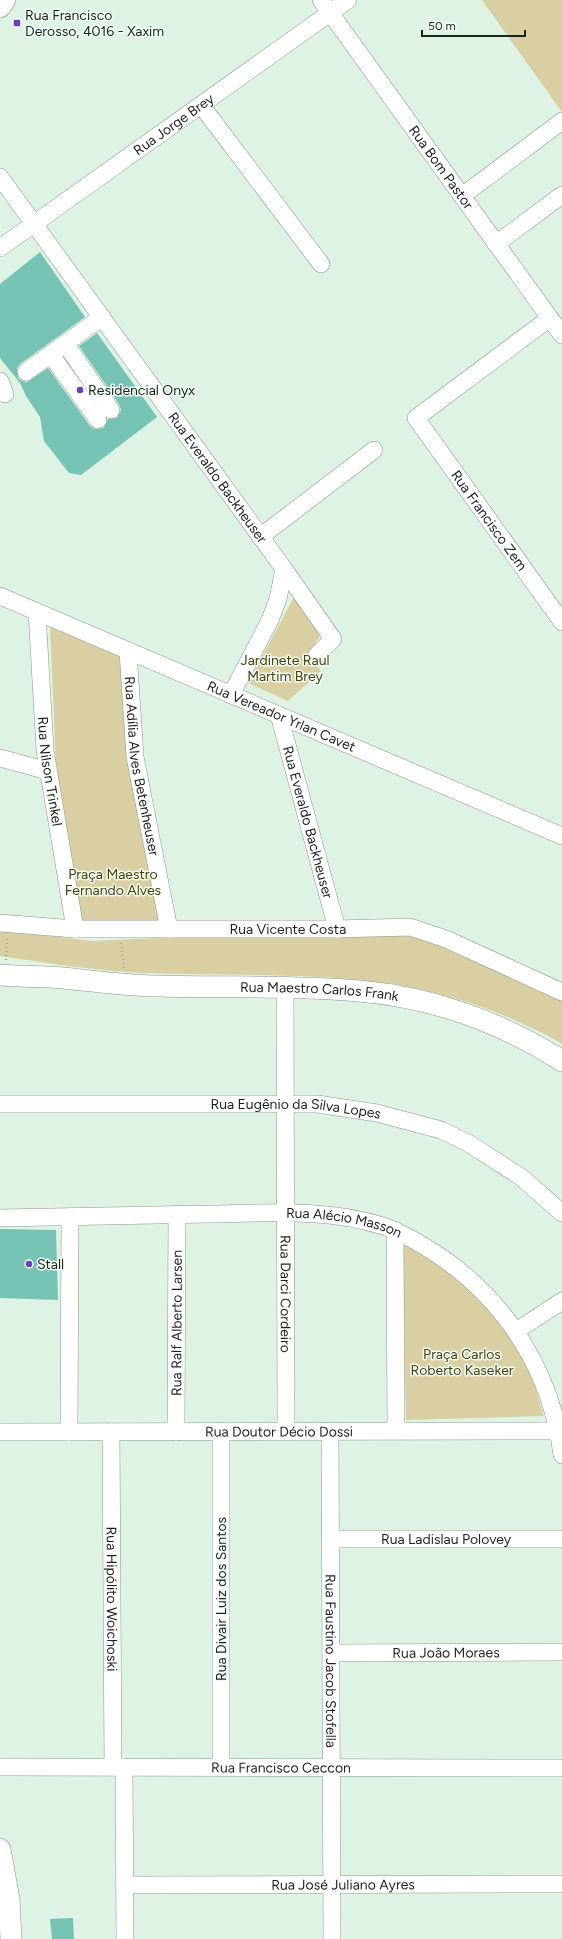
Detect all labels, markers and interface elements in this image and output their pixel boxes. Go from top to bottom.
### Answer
place label: Rua Francisco Derosso, 4016 - Xaxim [25,7,164,40]
scale bar [422,12,525,38]
marker: Rua Francisco Derosso, 4016 - Xaxim [12,18,22,28]
text: 50 m [428,19,456,33]
street label: Rua Jorge Brey [130,90,218,159]
street label: Rua Bom Pastor [405,122,477,213]
place label: Residencial Onyx [88,382,195,399]
marker: Residencial Onyx [75,385,85,395]
street label: Rua Everaldo Backheuser [164,409,270,547]
street label: Rua Francisco Zem [447,467,531,574]
park label: Jardinete Raul Martim Brey [240,652,330,685]
street label: Rua Adília Alves Betenheuser [121,676,162,858]
street label: Rua Vereador Yrlan Cavet [204,677,358,756]
street label: Rua Nilson Trinkel [34,716,66,827]
street label: Rua Everaldo Backheuser [279,744,336,901]
park label: Praça Maestro Fernando Alves [65,866,161,899]
street label: Rua Vicente Costa [229,921,346,938]
street label: Rua Maestro Carlos Frank [240,979,400,1005]
street label: Rua Eugênio da Silva Lopes [210,1096,383,1123]
street label: Rua Alécio Masson [286,1205,405,1242]
street label: Rua Darci Cordeiro [277,1235,294,1353]
street label: Rua Ralf Alberto Larsen [168,1250,186,1396]
place label: Stall [37,1256,64,1273]
marker: Stall [24,1259,34,1269]
park label: Praça Carlos Roberto Kaseker [410,1346,514,1379]
street label: Rua Doutor Décio Dossi [205,1423,353,1441]
street label: Rua Divair Luiz dos Santos [213,1517,230,1681]
street label: Rua Hipólito Woichoski [103,1526,120,1672]
street label: Rua Ladislau Polovey [381,1531,512,1548]
street label: Rua Faustino Jacob Stofella [322,1574,339,1748]
street label: Rua João Moraes [392,1644,500,1662]
street label: Rua Francisco Ceccon [211,1759,351,1777]
street label: Rua José Juliano Ayres [271,1876,415,1894]

